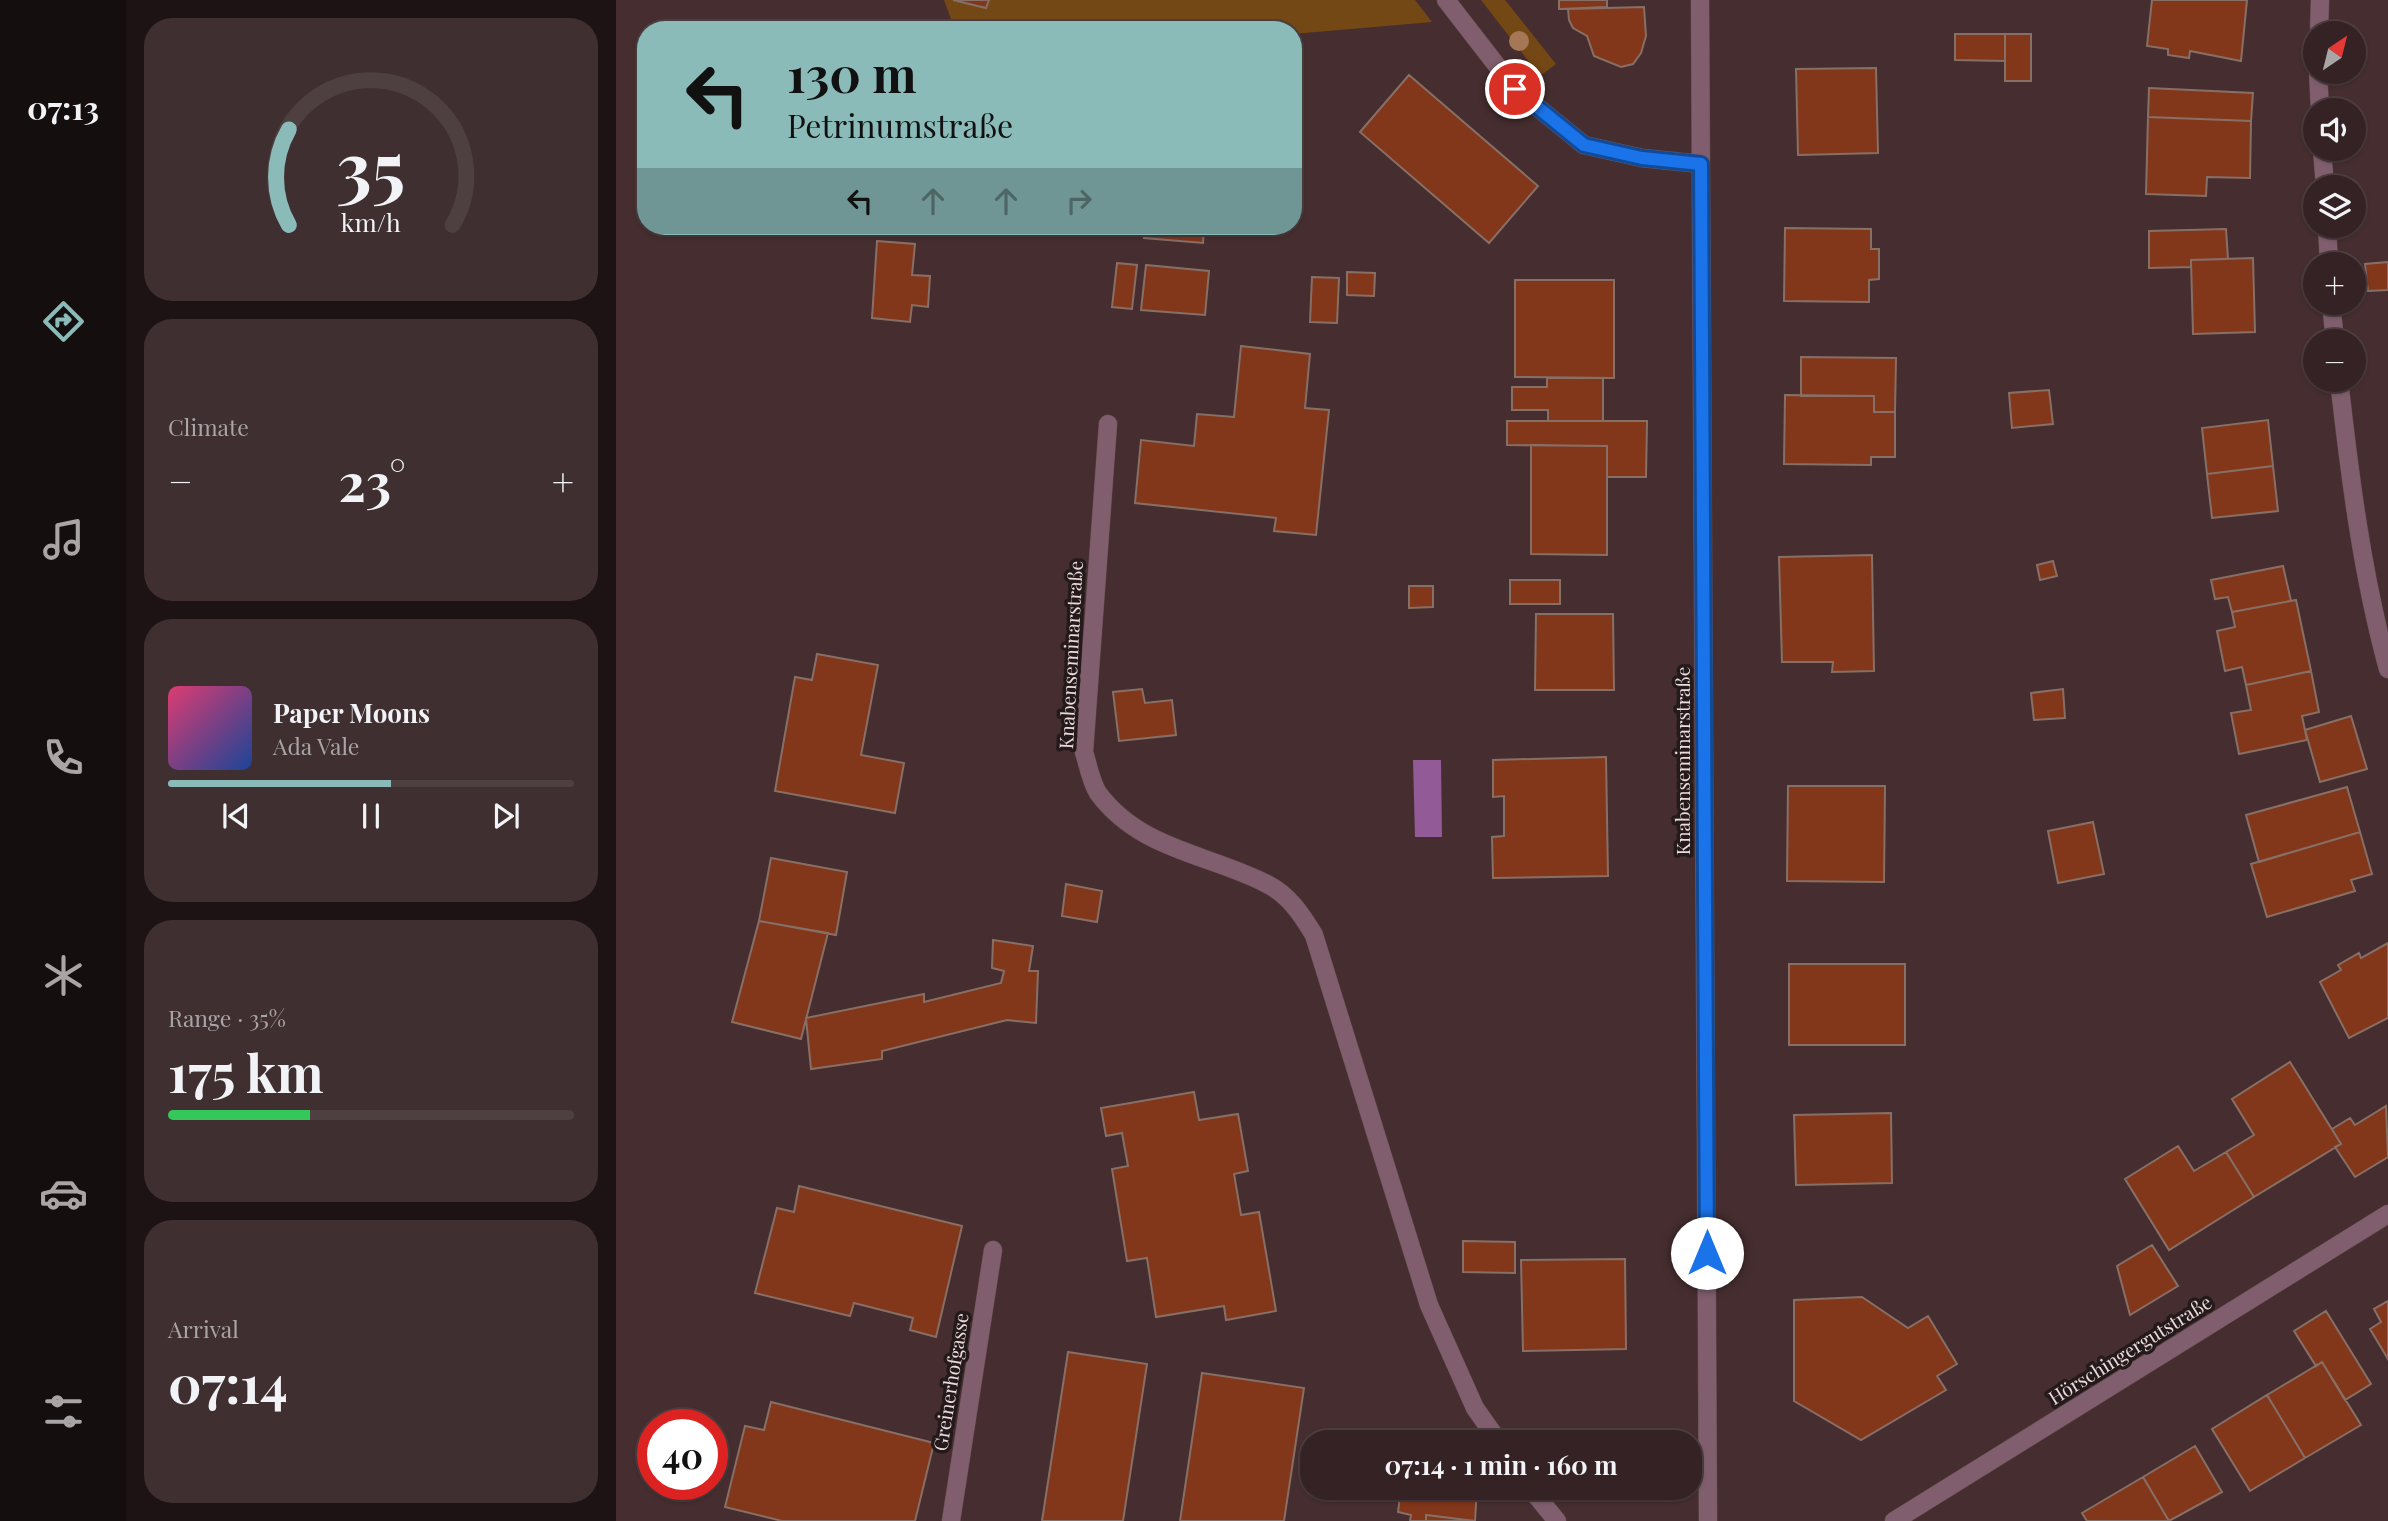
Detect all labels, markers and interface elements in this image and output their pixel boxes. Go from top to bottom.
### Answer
north arrow [2303,21,2366,84]
map controls [2303,21,2366,392]
text: 130 m [787,40,917,105]
icon: left [672,49,763,140]
pin [1485,59,1545,119]
icon: arrive [1496,70,1534,108]
text: 07:13 [27,85,99,128]
button: sound [2303,98,2366,161]
text: Petrinumstraße [787,103,1013,146]
text: 35 [337,117,405,214]
button: layers [2303,175,2366,238]
icon: left [841,182,879,220]
icon: ahead [914,182,952,220]
icon: ahead [987,182,1025,220]
icon: right [1060,182,1098,220]
text: km/h [341,205,401,238]
button: + [2303,252,2366,315]
icon: directions [39,297,88,346]
button: − [2303,329,2366,392]
text: Climate [168,411,249,442]
text: 23° [339,446,406,515]
text: − [168,455,193,506]
text: + [552,455,574,506]
icon: music [39,515,88,564]
street label: Knabenseminarstraße [1052,560,1088,750]
street label: Knabenseminarstraße [1669,667,1695,855]
text: Paper Moons [273,695,430,730]
text: Ada Vale [273,730,360,761]
icon: phone [39,733,88,782]
icon: previous [217,797,255,835]
icon: pause [352,797,390,835]
icon: next [487,797,525,835]
icon: climate [39,951,88,1000]
text: Range · 35% [168,1002,286,1033]
text: 175 km [168,1037,324,1106]
icon: car [39,1169,88,1218]
position arrow [1670,1216,1744,1290]
street label: Hörschingergutstraße [2043,1288,2216,1410]
street label: Greinerhofgasse [926,1311,974,1453]
text: Arrival [168,1313,239,1344]
text: 07:14 [168,1348,288,1417]
icon: filters [39,1387,88,1436]
speed limit sign: 40 [637,1409,728,1500]
text: 07:14 · 1 min · 160 m [1385,1447,1617,1482]

